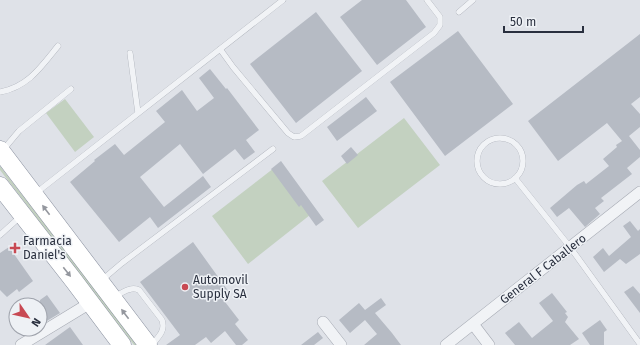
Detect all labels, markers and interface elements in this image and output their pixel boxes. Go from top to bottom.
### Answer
scale bar [504,8,583,34]
text: 50 m [510,15,536,29]
one-way arrow [42,205,50,216]
street label: General F Caballero [497,231,589,307]
place label: Farmacia Daniel's [23,234,72,262]
marker: Farmacia Daniel's [10,243,20,253]
one-way arrow [63,266,71,277]
place label: Automovil Supply SA [193,273,249,301]
marker: Automovil Supply SA [180,282,190,292]
north arrow [8,297,48,337]
one-way arrow [121,309,129,319]
text: N [28,316,43,329]

